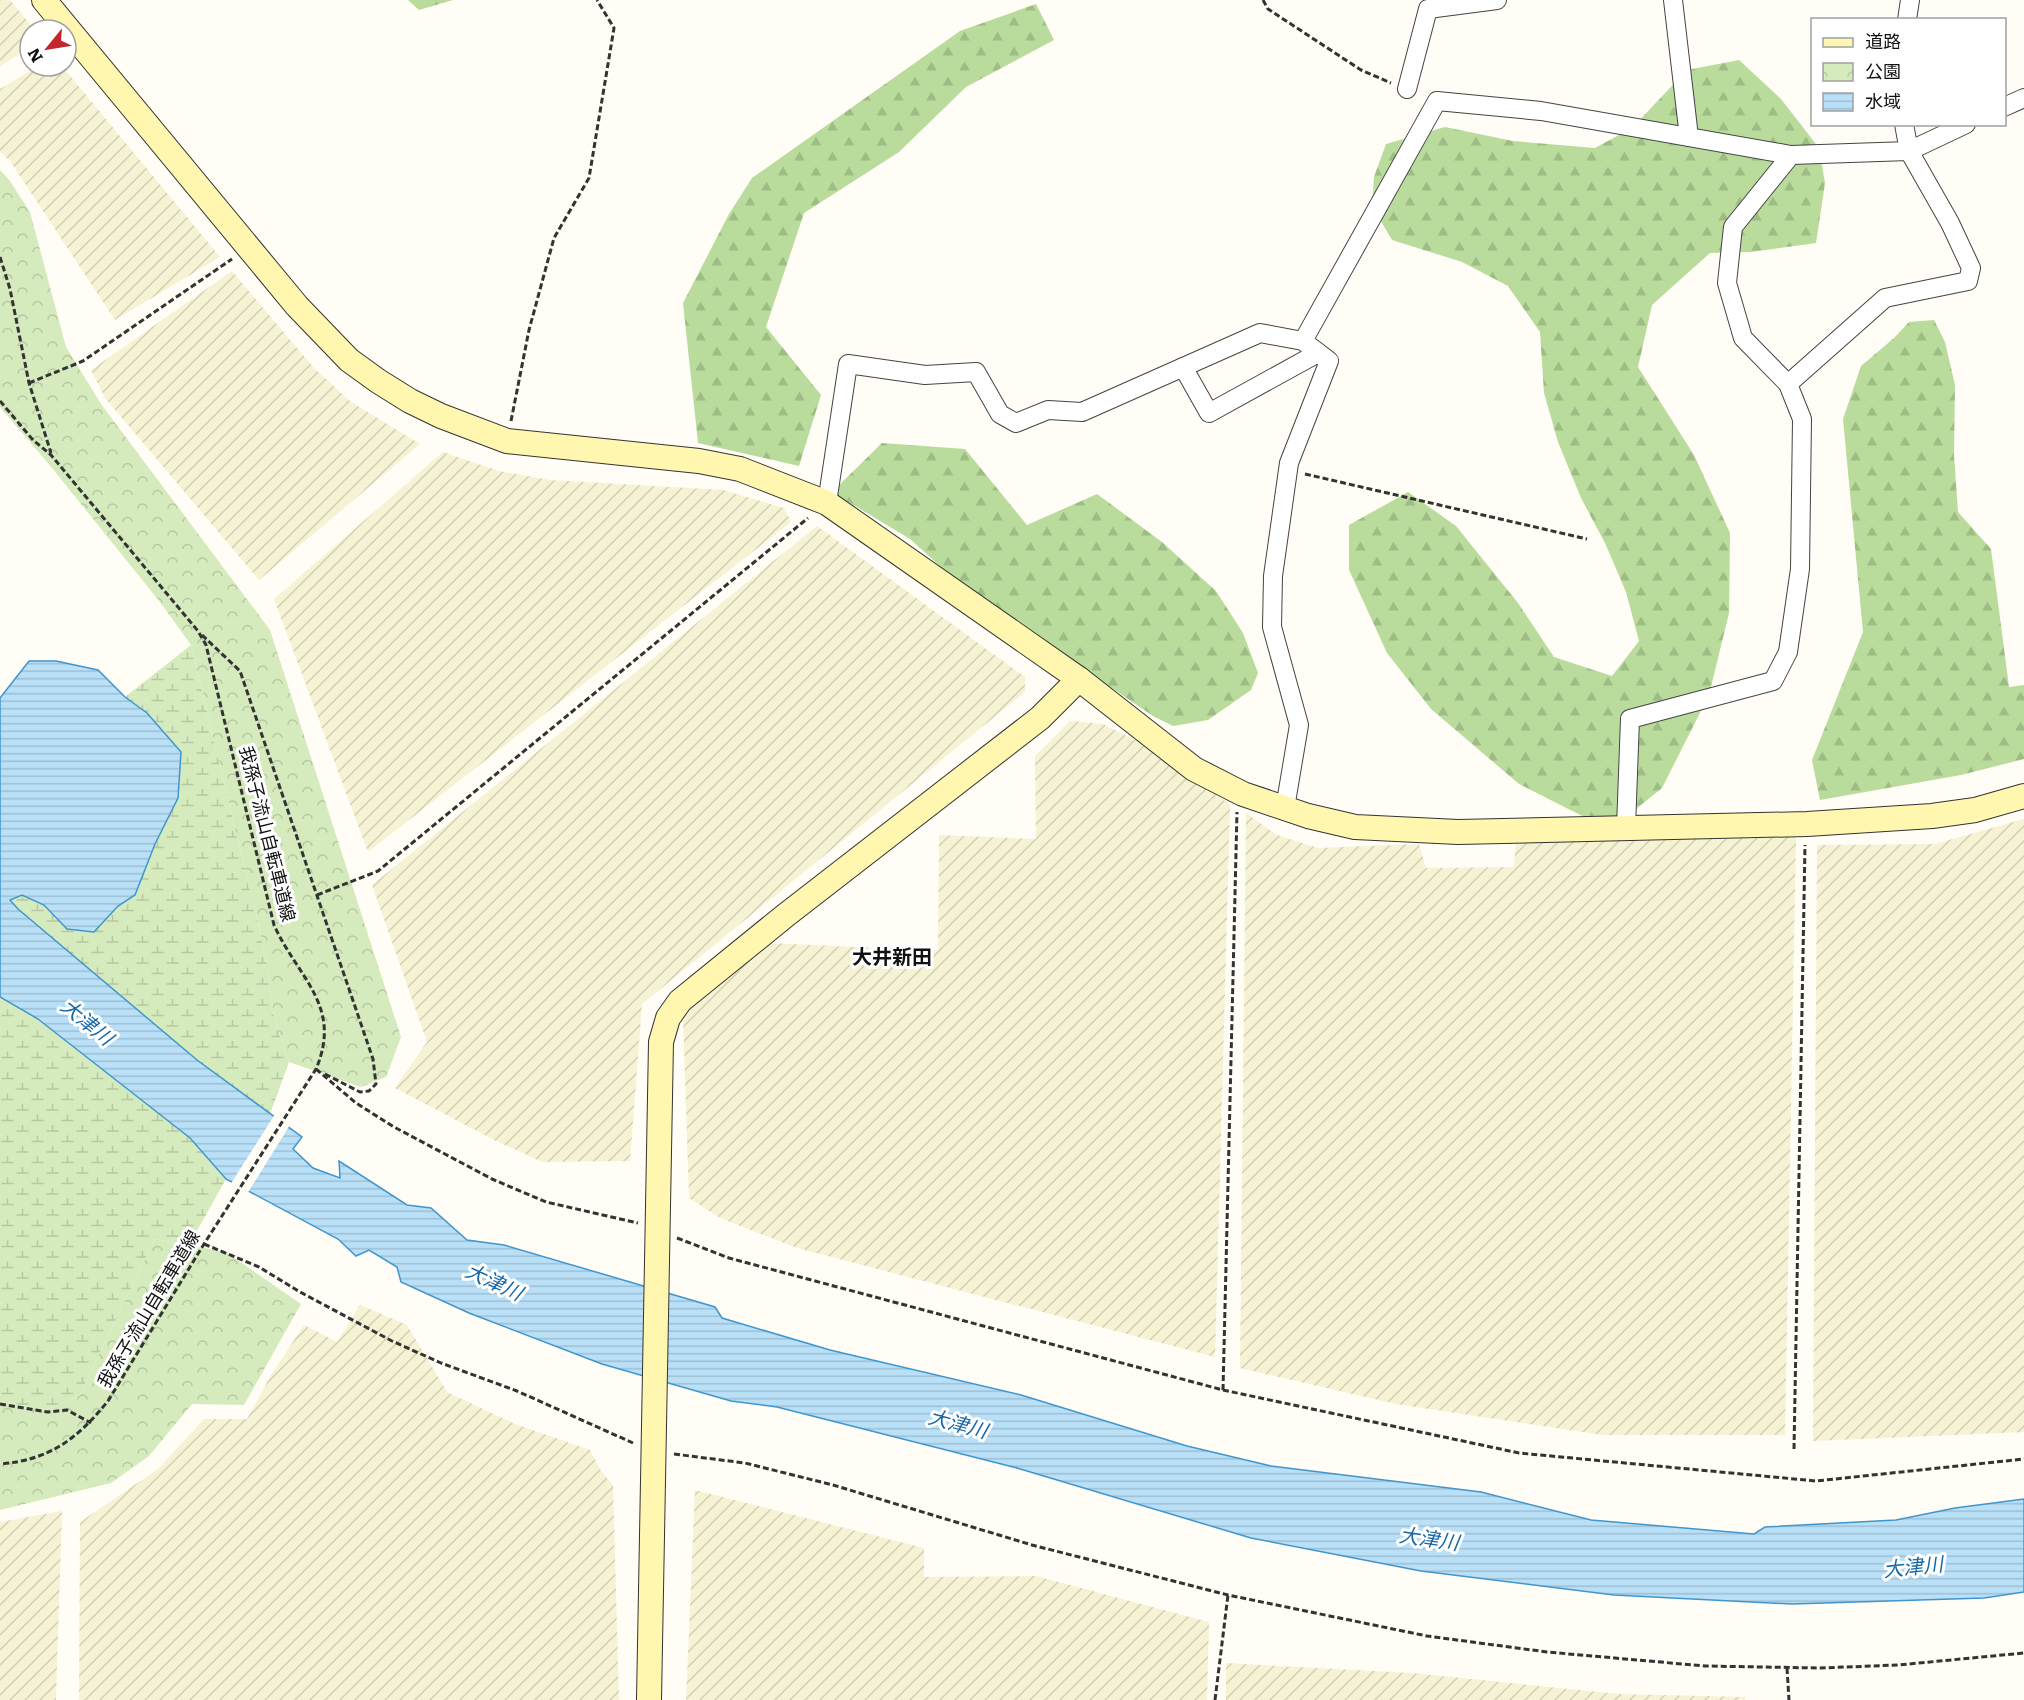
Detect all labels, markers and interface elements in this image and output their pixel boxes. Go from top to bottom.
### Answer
north arrow [18,18,78,78]
legend [1811,18,2006,126]
text: 道路 [1865,27,1901,54]
text: N [20,44,48,68]
text: 公園 [1865,57,1901,84]
text: 水域 [1865,87,1901,114]
street label: 我孫子流山自転車道線 [234,743,303,924]
district label: 大井新田 [852,940,932,970]
water label: 大津川 [56,990,123,1052]
street label: 我孫子流山自転車道線 [90,1224,206,1392]
water label: 大津川 [461,1254,530,1307]
water label: 大津川 [926,1400,993,1445]
water label: 大津川 [1397,1518,1463,1556]
water label: 大津川 [1881,1547,1946,1583]

